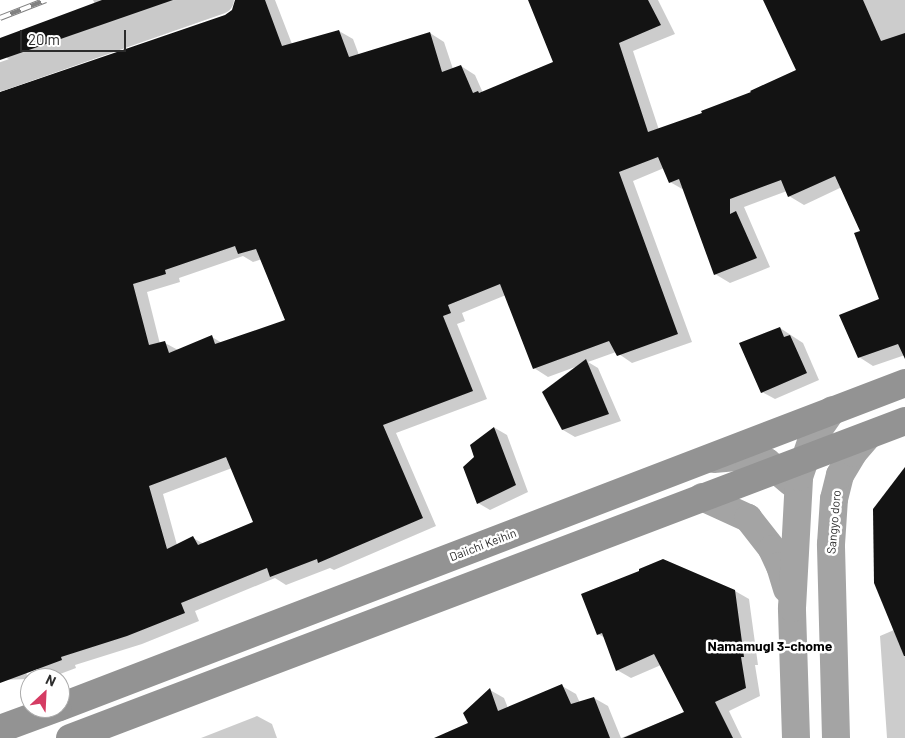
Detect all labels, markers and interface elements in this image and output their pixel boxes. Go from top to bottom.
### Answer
scale bar [22,20,129,52]
text: 20 m [28,30,60,48]
street label: Sangyo doro [824,489,844,555]
street label: Daiichi Keihin [448,526,518,564]
district label: Namamugi 3-chome [708,638,832,654]
north arrow [20,668,70,718]
text: N [43,670,59,690]

